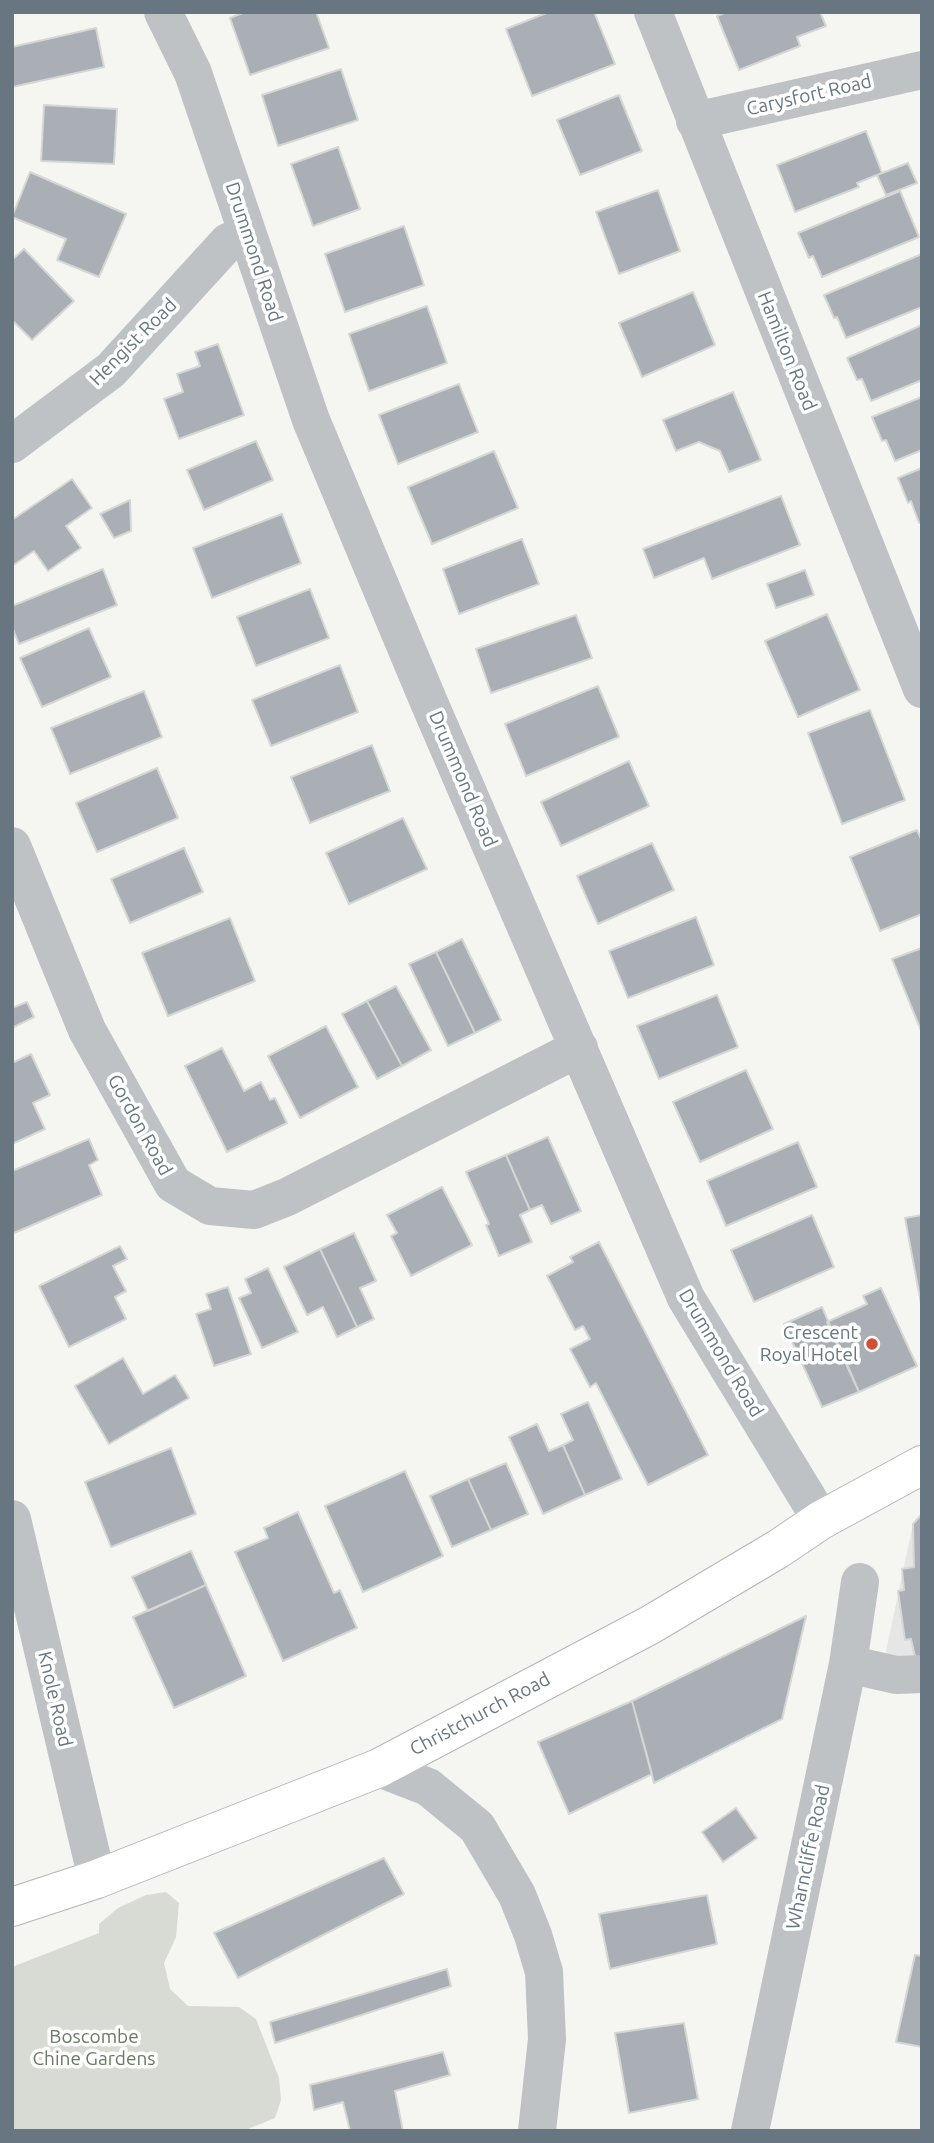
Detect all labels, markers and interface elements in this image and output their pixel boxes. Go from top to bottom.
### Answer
street label: Carysfort Road [744,70,874,120]
street label: Drummond Road [221,179,287,325]
street label: Hamilton Road [753,288,821,414]
street label: Hengist Road [85,294,181,390]
street label: Drummond Road [424,708,502,850]
street label: Gordon Road [103,1070,177,1180]
street label: Drummond Road [674,1285,768,1421]
place label: Crescent Royal Hotel [760,1322,858,1366]
marker: Crescent Royal Hotel [864,1336,880,1352]
street label: Knole Road [33,1649,77,1749]
street label: Christchurch Road [406,1667,554,1761]
street label: Wharncliffe Road [781,1782,835,1932]
park label: Boscombe Chine Gardens [32,2026,156,2070]

